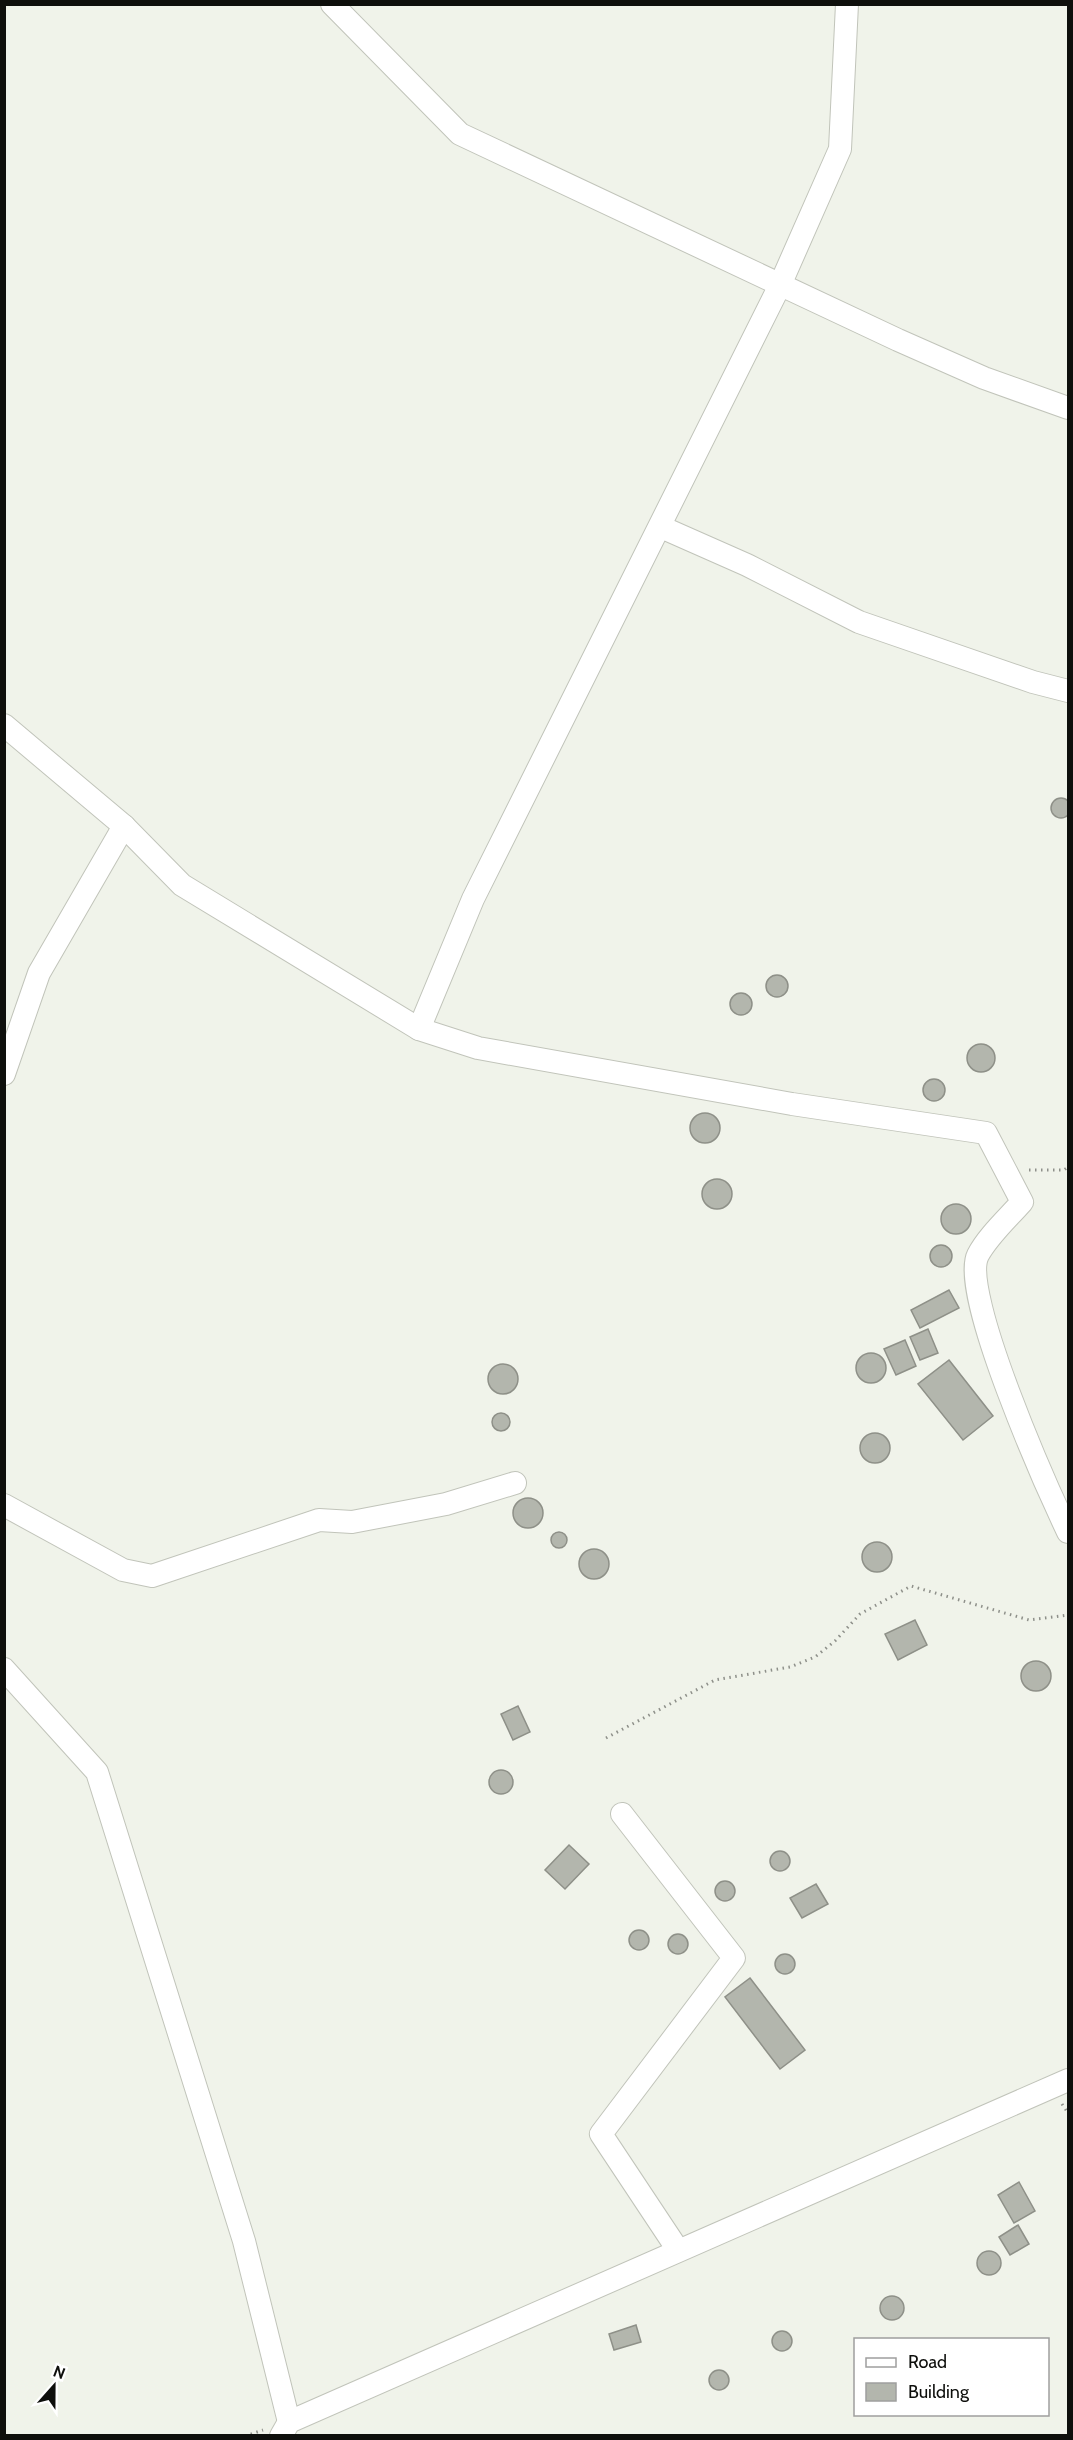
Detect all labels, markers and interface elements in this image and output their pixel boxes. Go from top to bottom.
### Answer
legend [854,2338,1049,2416]
text: Road [908,2351,947,2373]
north arrow [24,2356,84,2416]
text: N [51,2362,68,2383]
text: Building [908,2381,970,2403]

